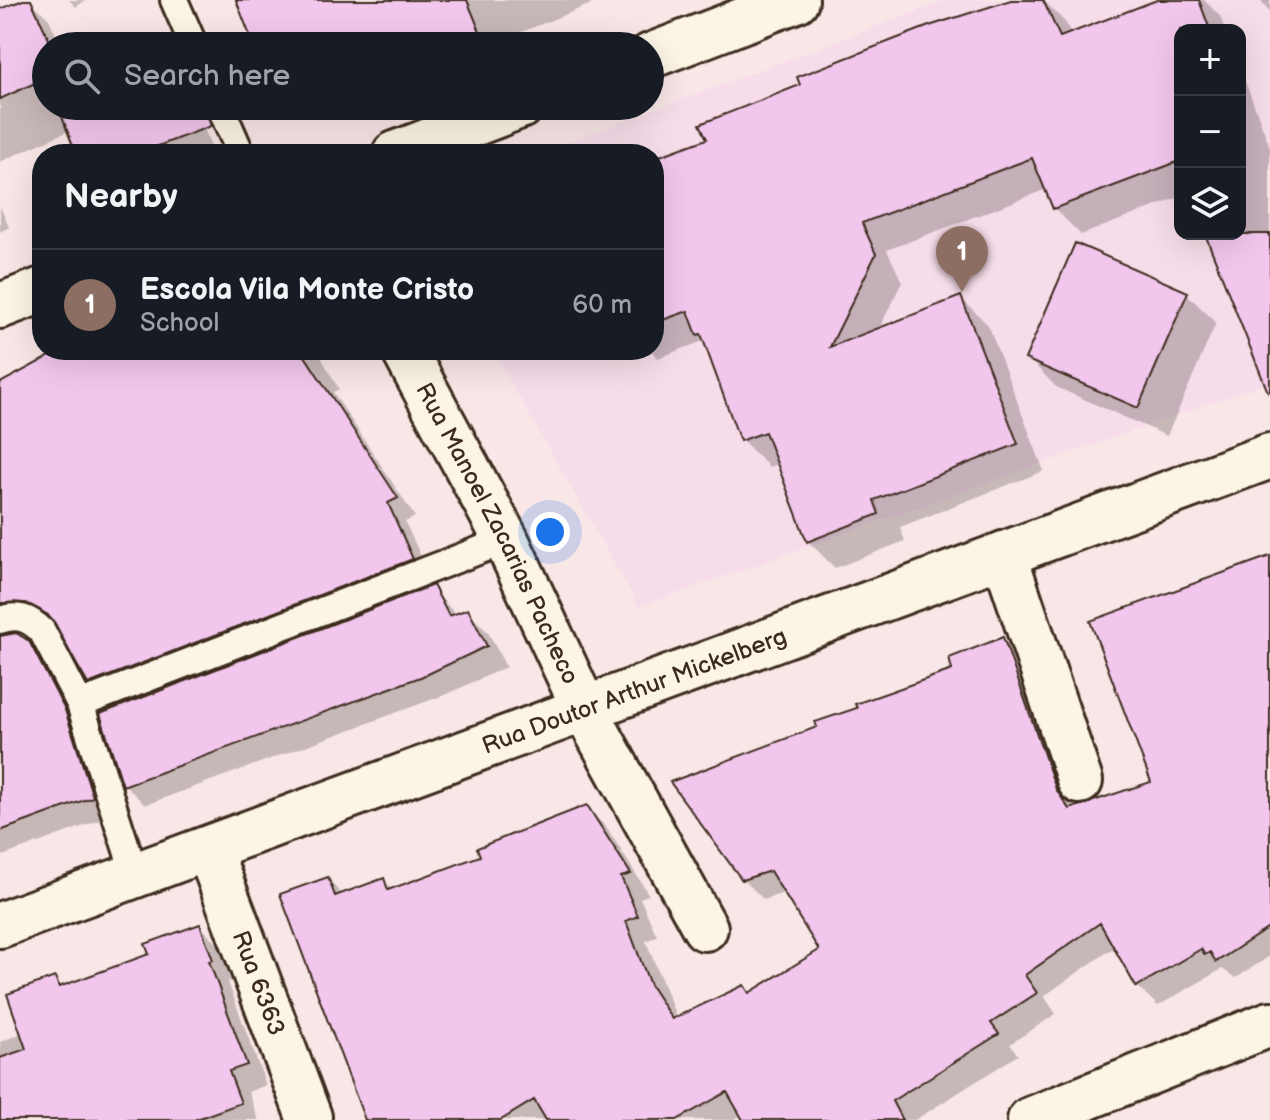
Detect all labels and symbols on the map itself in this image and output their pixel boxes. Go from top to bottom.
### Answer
pin: 1 [936,226,988,292]
street label: Rua Manoel Zacarias Pacheco [410,378,585,689]
your location [530,512,570,552]
street label: Rua Doutor Arthur Mickelberg [478,621,790,760]
street label: Rua 6363 [226,927,292,1039]

